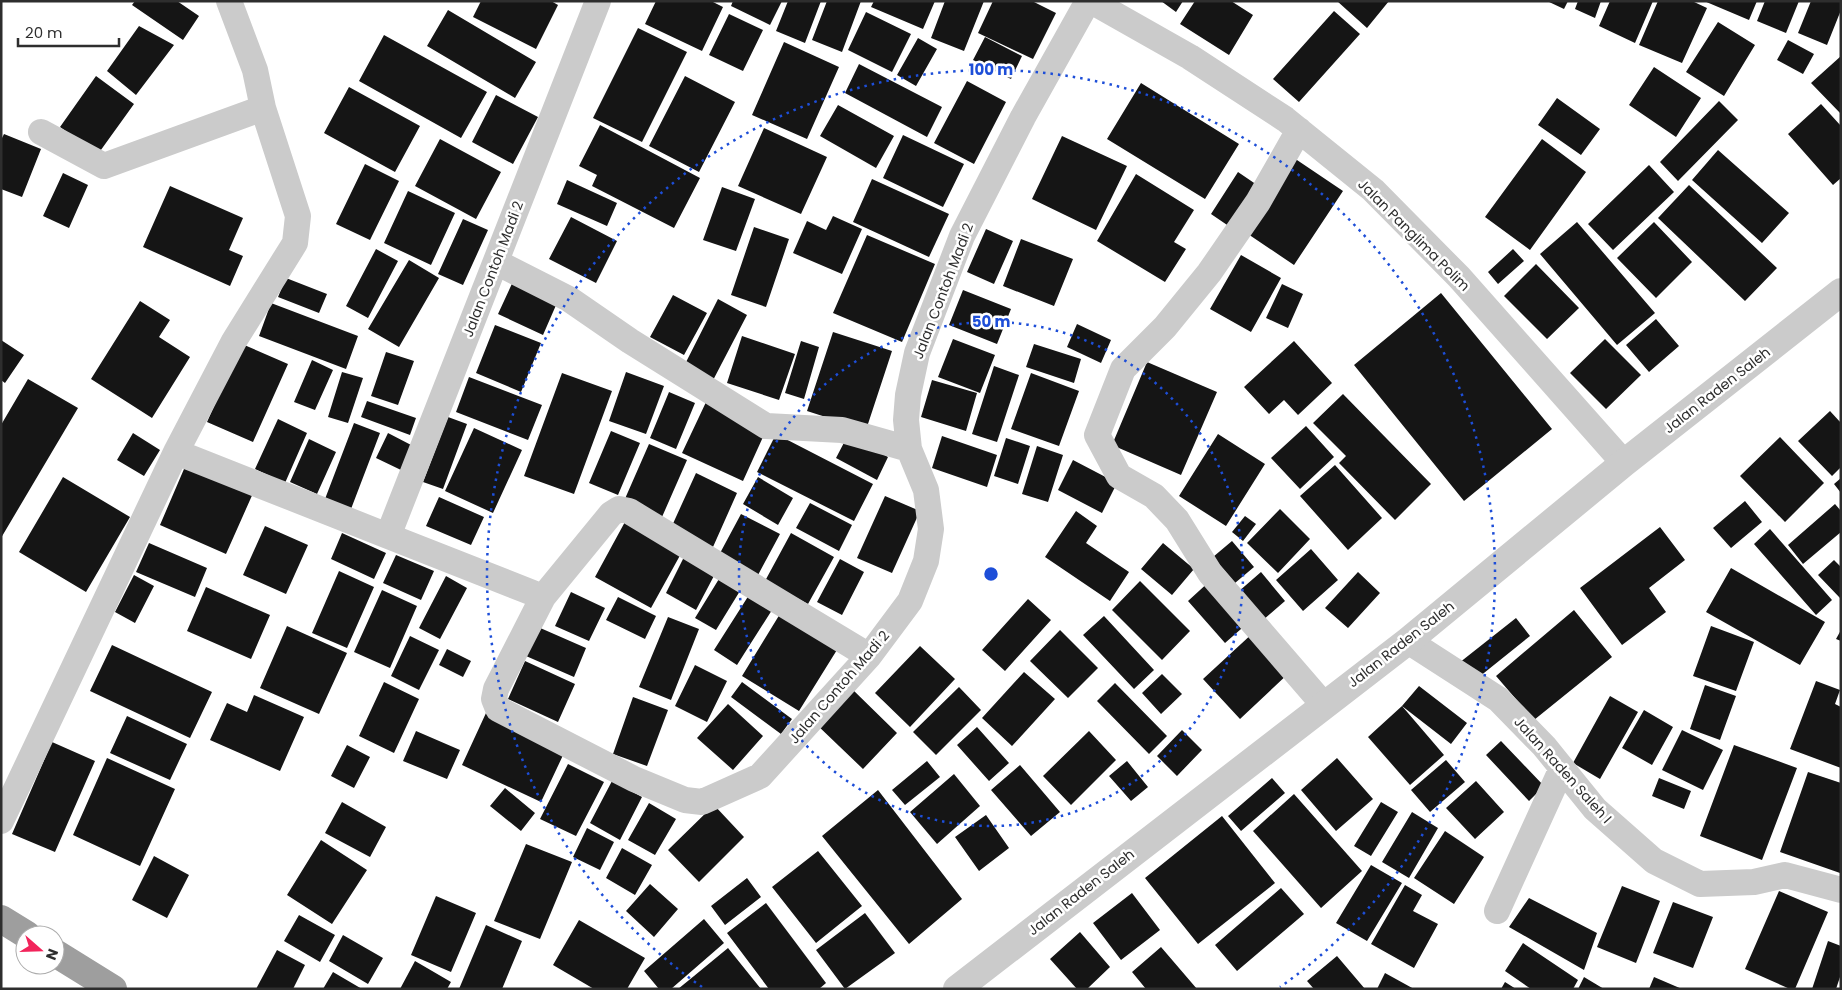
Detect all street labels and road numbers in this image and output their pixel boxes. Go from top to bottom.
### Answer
street label: Jalan Panglima Polim [1353,174,1475,296]
street label: Jalan Contoh Madi 2 [458,198,528,340]
street label: Jalan Contoh Madi 2 [908,220,978,362]
street label: Jalan Raden Saleh [1660,342,1774,438]
street label: Jalan Raden Saleh [1344,596,1458,692]
street label: Jalan Contoh Madi 2 [784,626,894,748]
street label: Jalan Raden Saleh I [1510,712,1616,828]
street label: Jalan Raden Saleh [1024,844,1138,940]

